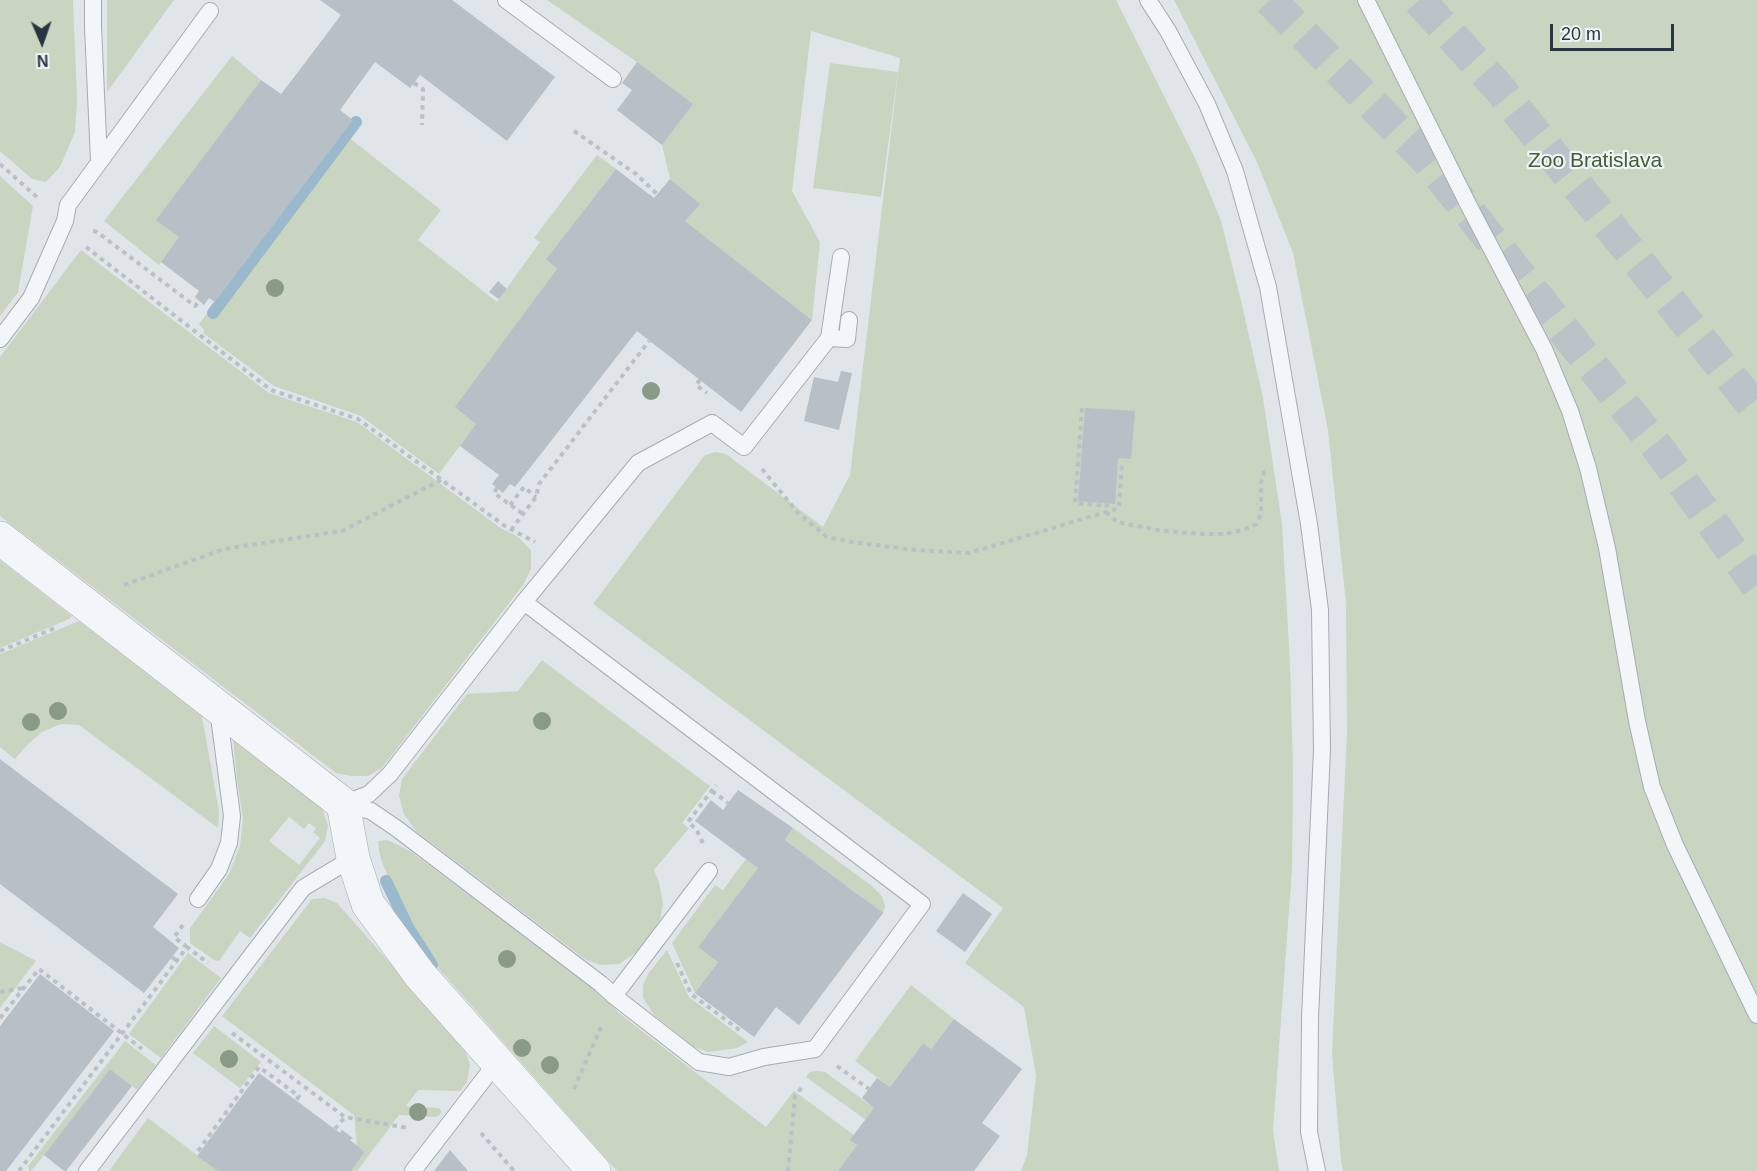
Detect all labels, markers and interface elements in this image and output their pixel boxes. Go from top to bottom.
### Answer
north arrow [12,12,72,72]
scale bar [1553,12,1678,50]
text: 20 m [1561,24,1601,44]
text: N [37,52,49,69]
park label: Zoo Bratislava [1528,148,1662,174]

